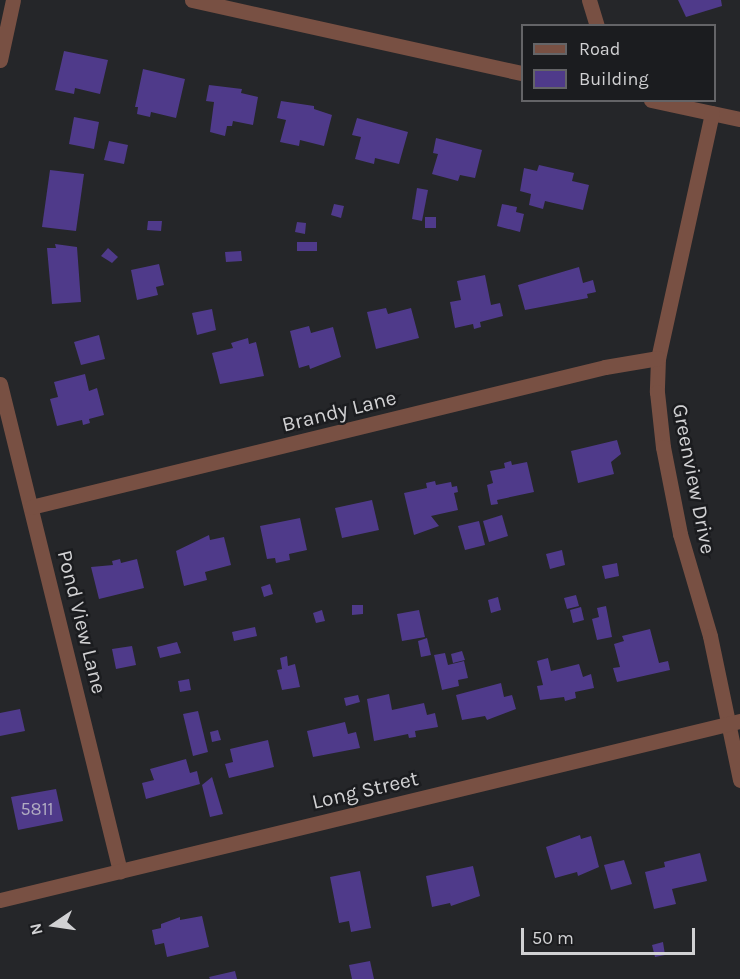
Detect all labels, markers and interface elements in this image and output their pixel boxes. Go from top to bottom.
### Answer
legend [521,24,716,102]
text: Road [579,38,620,60]
text: Building [579,68,649,90]
street label: Brandy Lane [279,385,399,437]
street label: Greenview Drive [667,402,721,556]
street label: Pond View Lane [52,548,112,696]
street label: Long Street [309,766,421,814]
house number: 5811 [20,798,54,820]
north arrow [24,895,84,955]
scale bar [524,916,698,954]
text: N [25,921,47,937]
text: 50 m [532,927,574,949]

